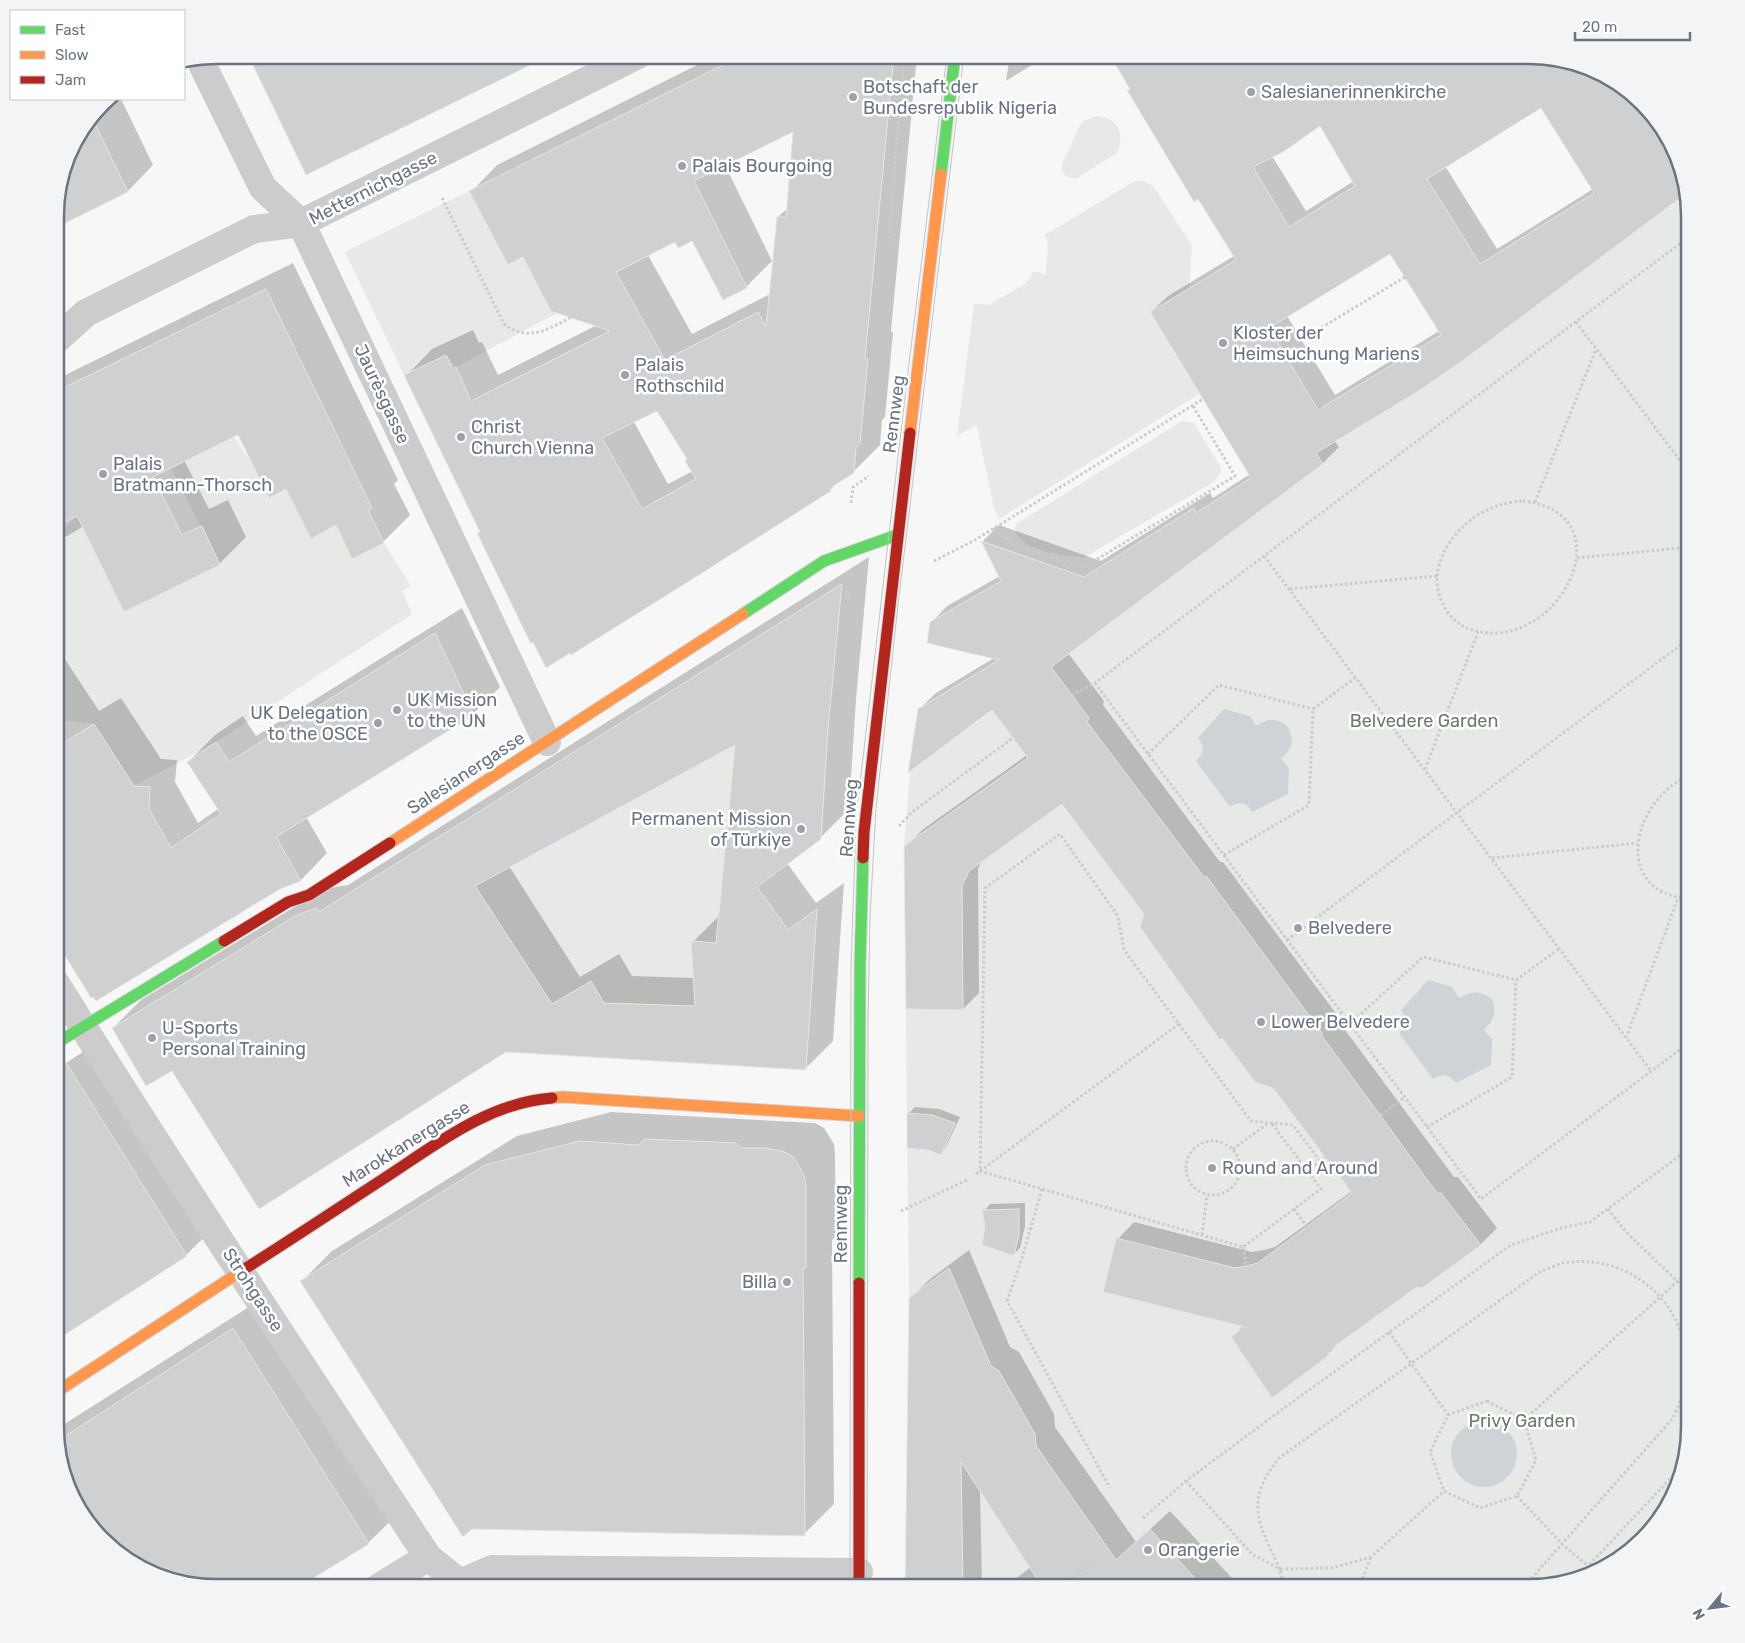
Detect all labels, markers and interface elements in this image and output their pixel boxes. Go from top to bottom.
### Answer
legend [10,10,185,100]
scale bar [1575,10,1690,42]
text: 20 m [1582,18,1617,36]
text: Fast [55,21,85,39]
text: Slow [55,46,88,64]
text: Jam [55,71,86,89]
place label: Botschaft der Bundesrepublik Nigeria [863,76,1057,119]
place label: Salesianerinnenkirche [1261,81,1446,103]
marker: Salesianerinnenkirche [1245,86,1257,98]
marker: Botschaft der Bundesrepublik Nigeria [847,91,859,103]
street label: Metternichgasse [305,146,441,230]
place label: Palais Bourgoing [692,155,833,177]
marker: Palais Bourgoing [676,160,688,172]
place label: Kloster der Heimsuchung Mariens [1233,322,1420,365]
marker: Kloster der Heimsuchung Mariens [1217,337,1229,349]
street label: Jaurèsgasse [349,341,415,447]
place label: Palais Rothschild [635,354,724,397]
marker: Palais Rothschild [619,369,631,381]
street label: Rennweg [878,374,910,454]
place label: Christ Church Vienna [471,416,594,459]
marker: Christ Church Vienna [455,431,467,443]
place label: Palais Bratmann-Thorsch [113,453,272,496]
marker: Palais Bratmann-Thorsch [97,468,109,480]
place label: UK Mission to the UN [407,689,497,732]
place label: UK Delegation to the OSCE [250,702,368,745]
marker: UK Mission to the UN [391,704,403,716]
park label: Belvedere Garden [1350,710,1498,732]
marker: UK Delegation to the OSCE [372,717,384,729]
street label: Salesianergasse [403,727,529,819]
street label: Rennweg [835,778,863,858]
place label: Permanent Mission of Türkiye [631,808,791,851]
marker: Permanent Mission of Türkiye [795,823,807,835]
place label: Belvedere [1308,917,1392,939]
marker: Belvedere [1292,922,1304,934]
place label: Lower Belvedere [1271,1011,1410,1033]
marker: Lower Belvedere [1255,1016,1267,1028]
place label: U-Sports Personal Training [162,1017,306,1060]
marker: U-Sports Personal Training [146,1032,158,1044]
street label: Marokkanergasse [338,1096,474,1192]
place label: Round and Around [1222,1157,1378,1179]
marker: Round and Around [1206,1162,1218,1174]
street label: Rennweg [830,1185,852,1263]
street label: Strohgasse [218,1244,288,1336]
place label: Billa [742,1271,777,1293]
marker: Billa [781,1276,793,1288]
park label: Privy Garden [1468,1410,1576,1432]
place label: Orangerie [1158,1539,1240,1561]
marker: Orangerie [1142,1544,1154,1556]
north arrow [1685,1583,1735,1633]
text: N [1689,1606,1709,1623]

